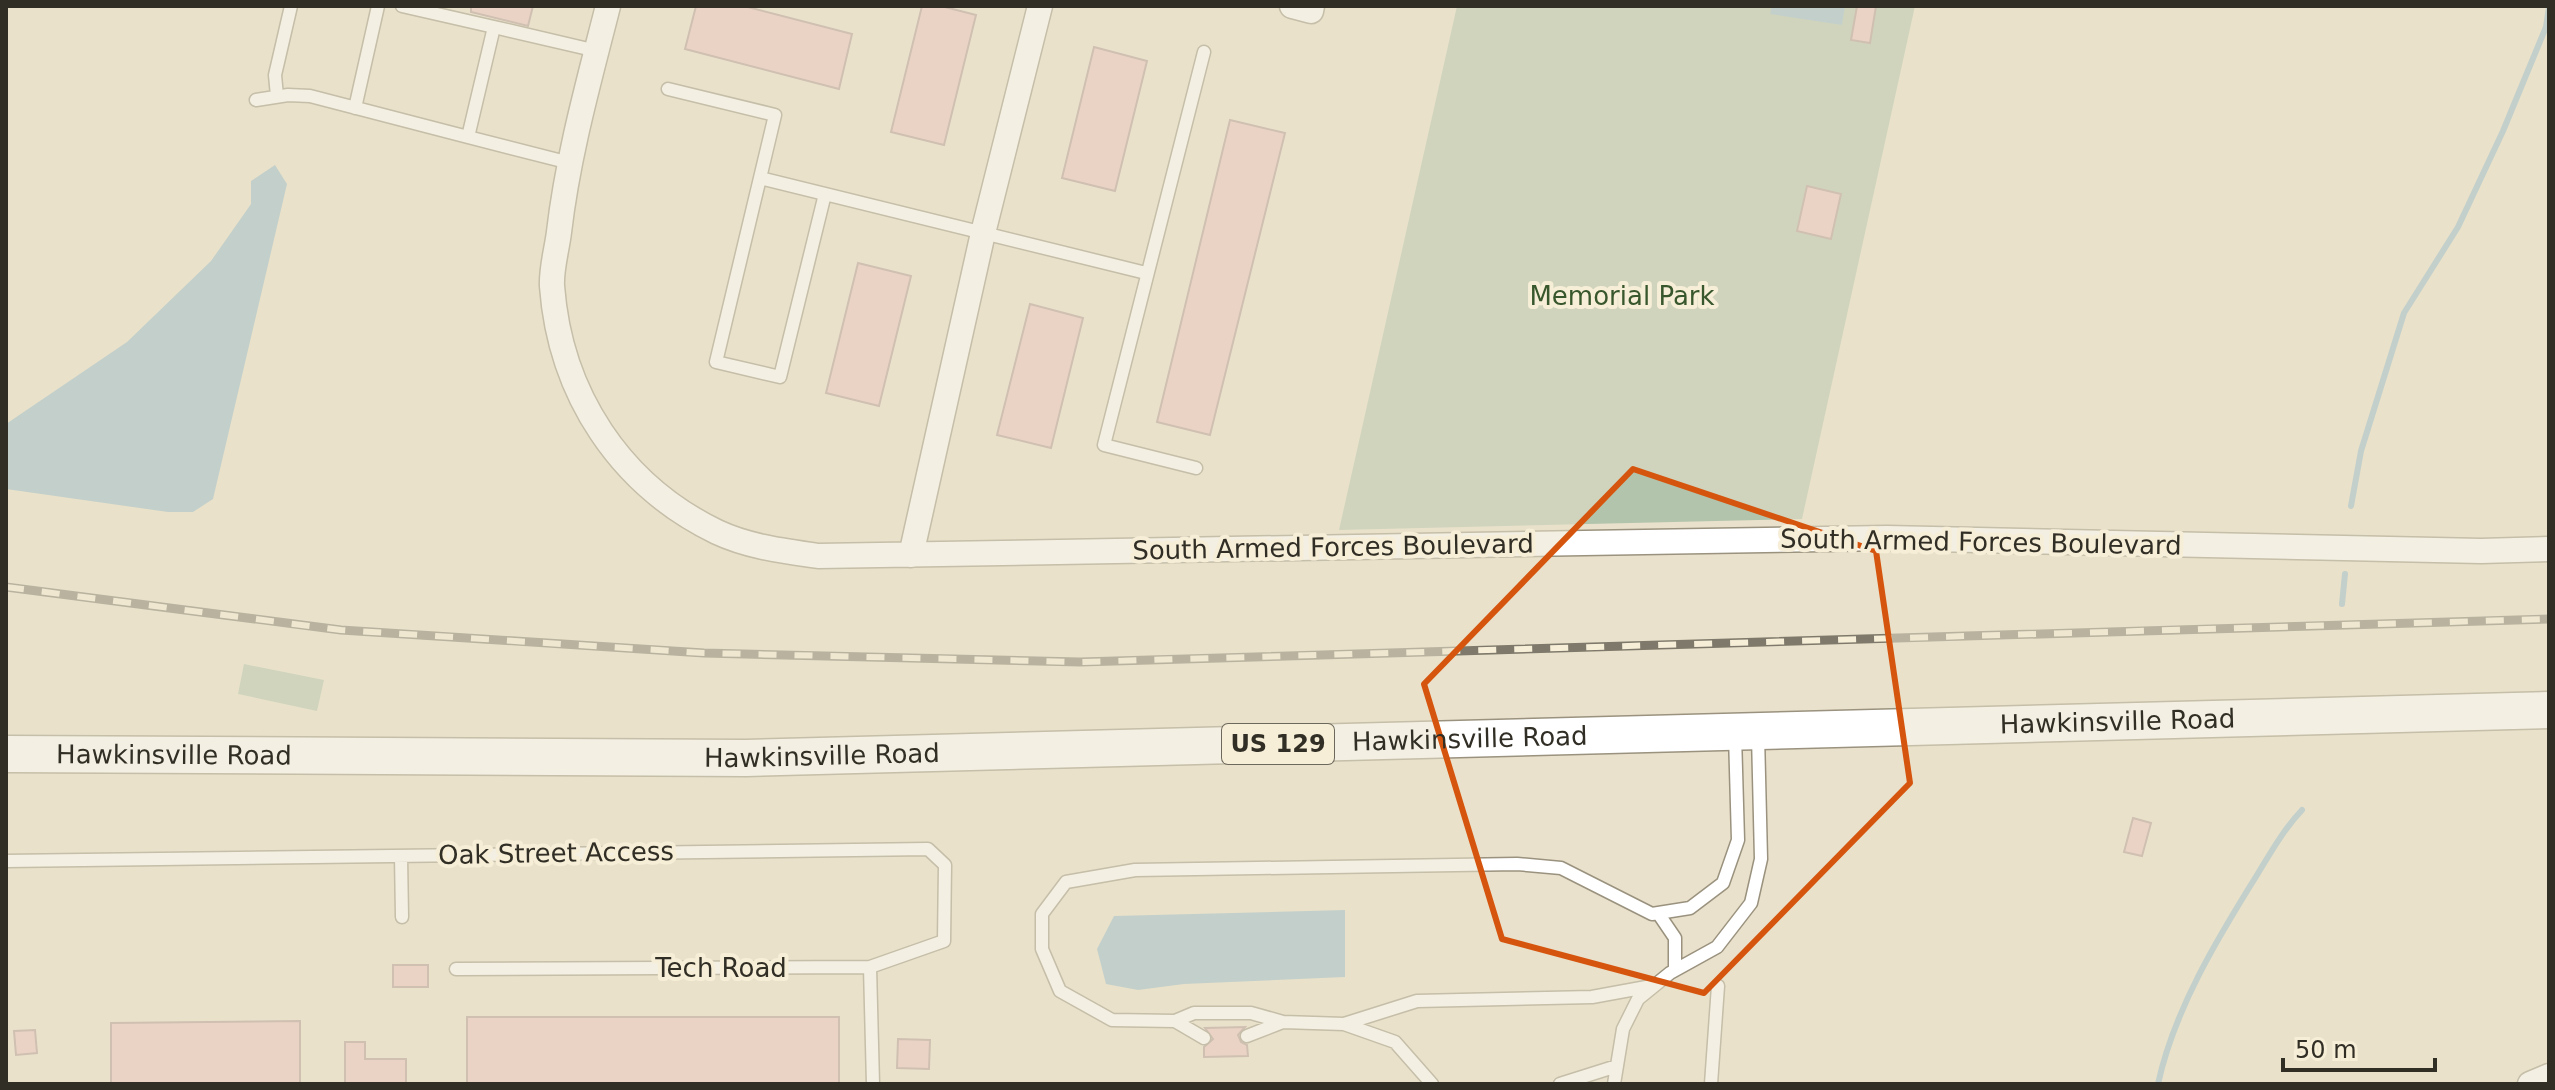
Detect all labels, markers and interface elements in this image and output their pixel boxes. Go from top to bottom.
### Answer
park label: Memorial Park [1529,281,1715,311]
street label: South Armed Forces Boulevard [1780,523,2182,561]
street label: South Armed Forces Boulevard [1132,528,1534,566]
street label: Hawkinsville Road [1999,703,2236,740]
street label: Hawkinsville Road [1352,721,1588,757]
road number: US 129 [1222,724,1334,764]
street label: Hawkinsville Road [704,738,940,773]
street label: Hawkinsville Road [56,739,292,771]
street label: Oak Street Access [438,836,674,870]
street label: Tech Road [654,953,787,983]
scale bar [2283,1022,2435,1072]
text: 50 m [2295,1036,2357,1064]

